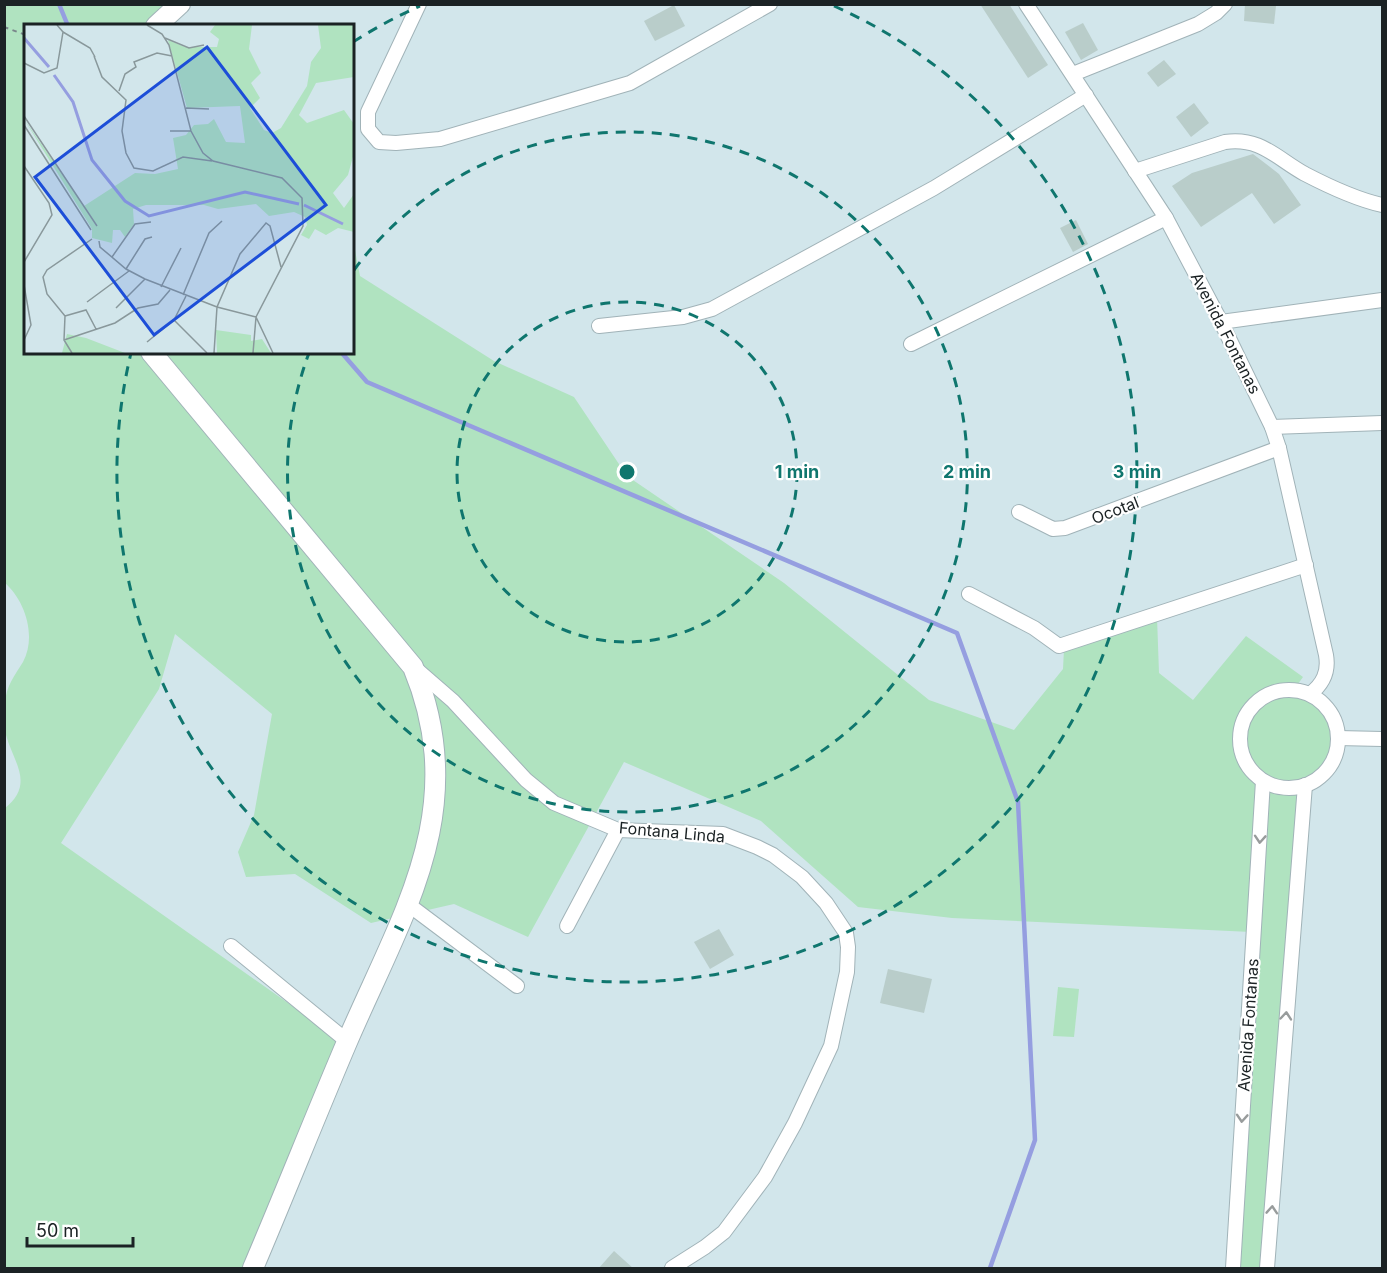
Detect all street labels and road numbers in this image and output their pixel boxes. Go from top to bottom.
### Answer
street label: Avenida Fontanas [1187,269,1265,397]
street label: Ocotal [1088,492,1142,528]
street label: Fontana Linda [618,817,726,847]
street label: Avenida Fontanas [1233,958,1263,1092]

